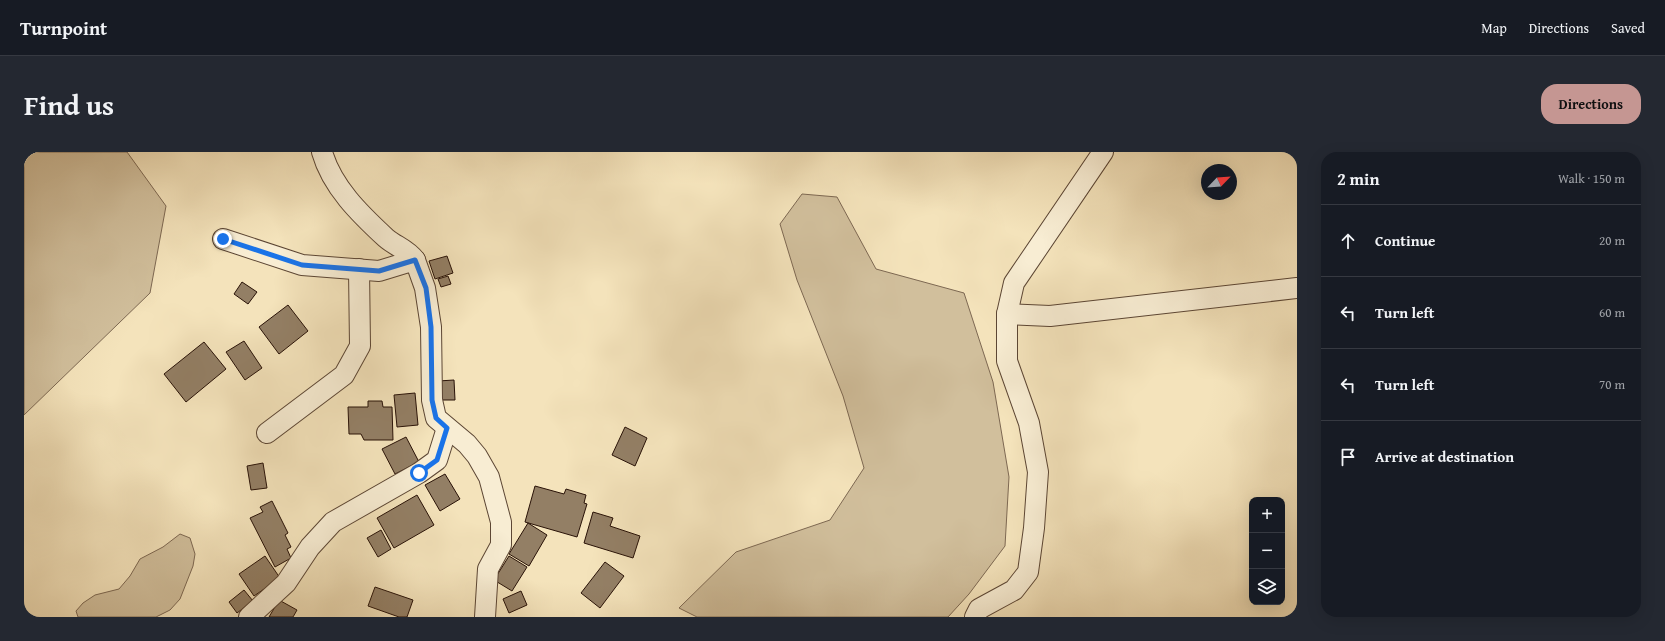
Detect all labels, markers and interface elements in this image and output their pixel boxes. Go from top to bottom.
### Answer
text: Turnpoint [20,14,107,42]
text: Map [1481,18,1507,38]
text: Directions [1529,18,1589,38]
text: Saved [1611,18,1645,38]
text: Find us [24,84,114,125]
button: Directions [1541,84,1641,124]
north arrow [1201,164,1237,200]
text: 2 min [1337,166,1379,191]
text: Walk · 150 m [1558,169,1625,188]
route end [214,230,232,248]
icon: ahead [1337,230,1359,252]
text: Continue [1375,230,1436,251]
text: 20 m [1599,231,1625,250]
icon: left [1337,302,1359,324]
text: Turn left [1375,302,1434,323]
text: 60 m [1599,303,1625,322]
icon: left [1337,374,1359,396]
text: Turn left [1375,374,1434,395]
text: 70 m [1599,375,1625,394]
icon: arrive [1337,446,1359,468]
text: Arrive at destination [1375,446,1514,467]
route start [410,464,428,482]
map controls [1249,497,1285,605]
button: + [1249,497,1285,533]
button: − [1249,533,1285,569]
button: layers [1249,569,1285,605]

